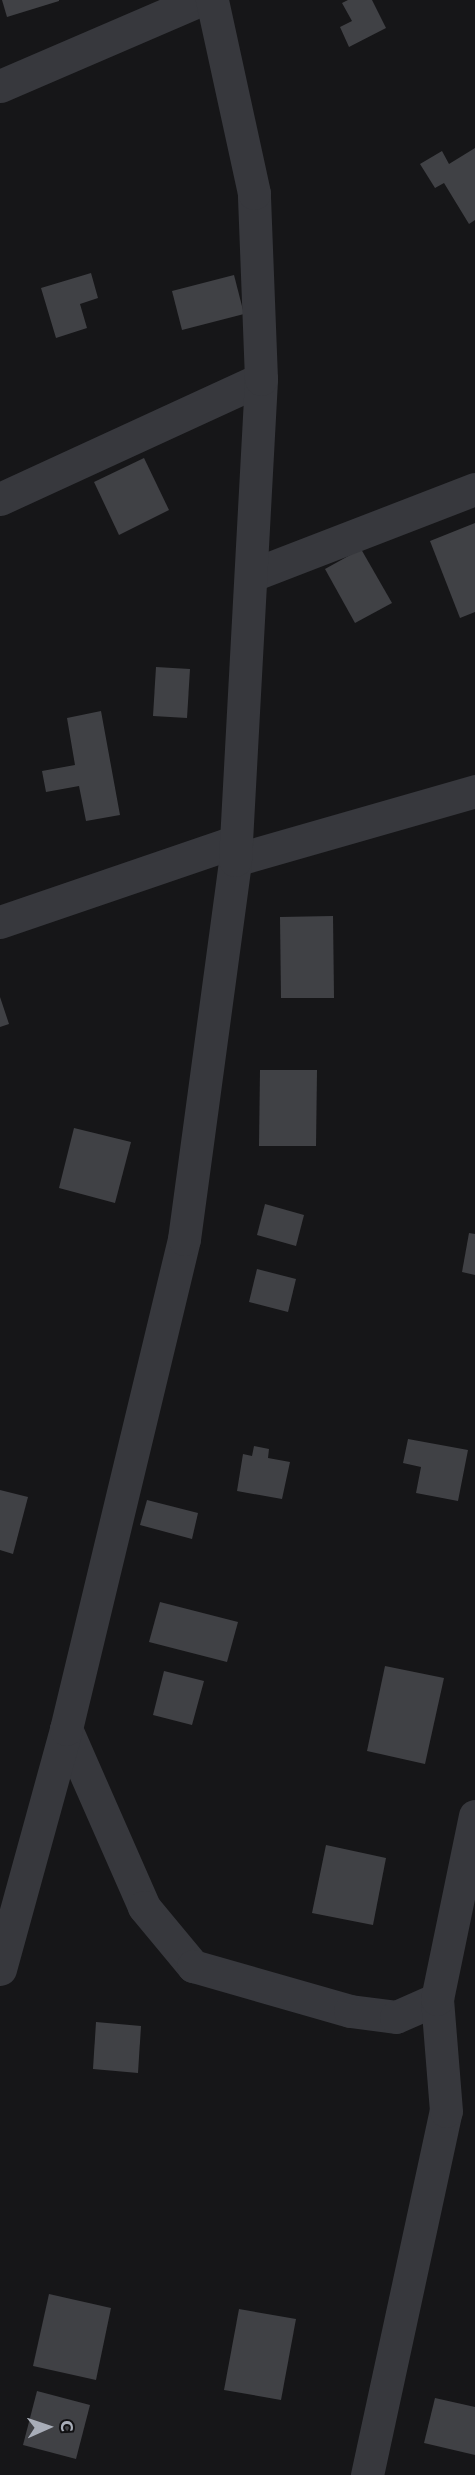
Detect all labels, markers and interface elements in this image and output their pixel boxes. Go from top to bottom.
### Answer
north arrow [18,2397,78,2457]
text: С [57,2420,76,2432]

